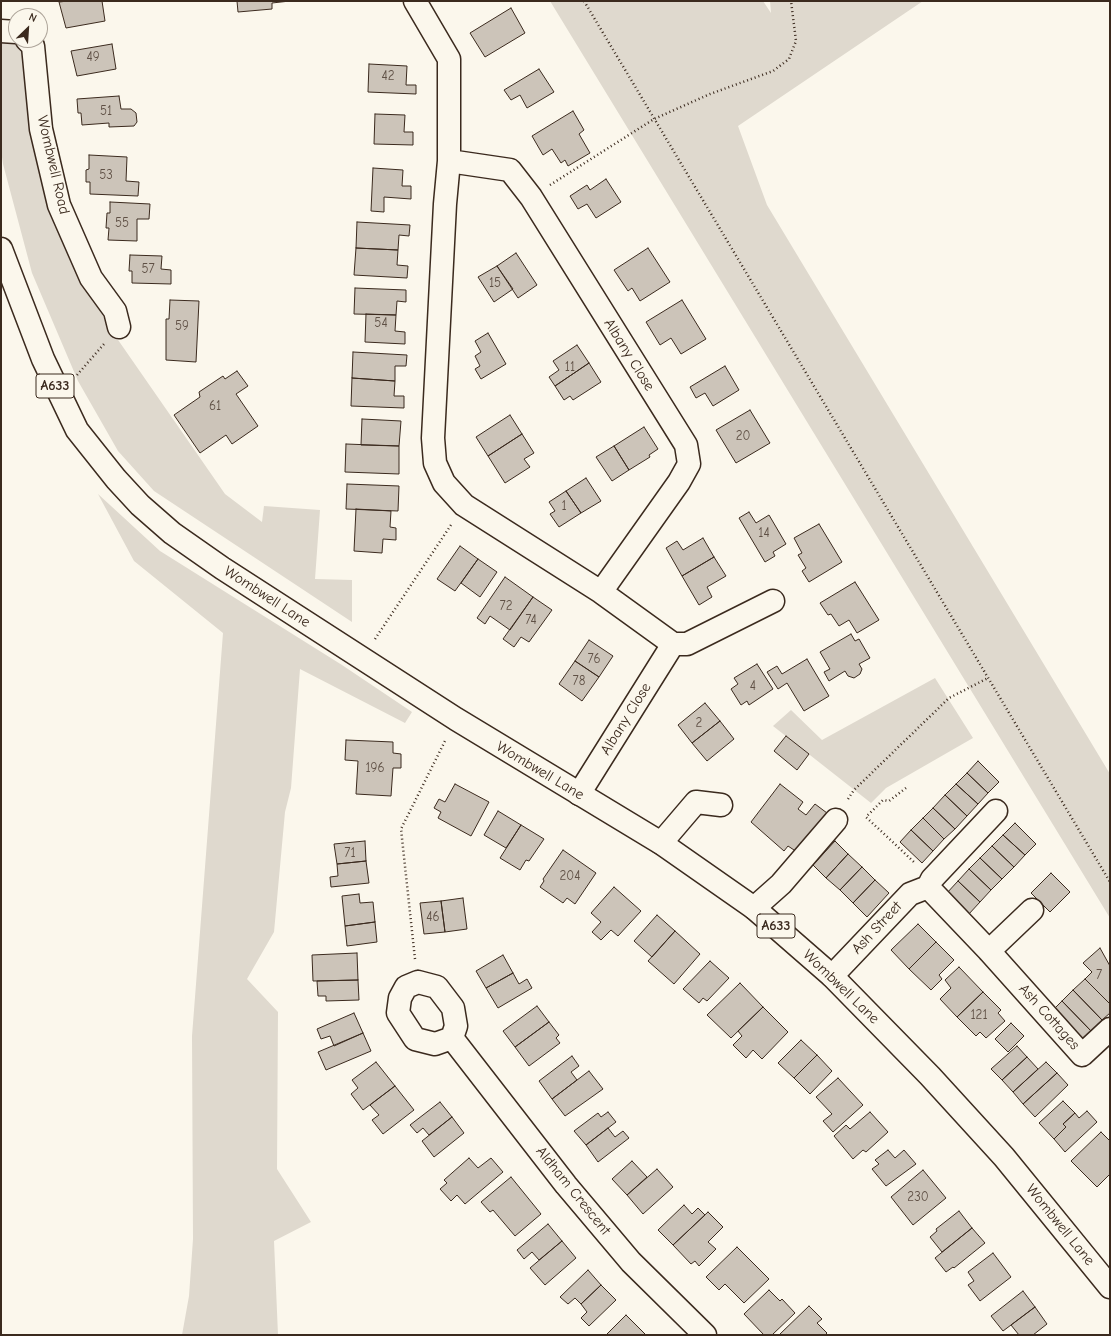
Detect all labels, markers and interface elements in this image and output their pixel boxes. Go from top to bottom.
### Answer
north arrow [8,8,48,48]
text: N [27,10,39,25]
house number: 49 [86,49,100,65]
house number: 42 [381,68,395,84]
house number: 51 [100,103,112,119]
street label: Wombwell Road [33,114,73,216]
house number: 53 [99,167,113,183]
house number: 55 [115,215,129,231]
house number: 57 [141,261,155,277]
house number: 15 [489,275,501,291]
house number: 54 [374,315,388,331]
street label: Albany Close [600,316,658,394]
house number: 59 [175,318,189,334]
house number: 11 [565,359,575,375]
road number: A633 [36,374,74,398]
house number: 61 [209,398,221,414]
house number: 20 [736,428,750,444]
house number: 1 [561,498,567,514]
house number: 14 [758,525,770,541]
street label: Wombwell Lane [220,562,314,632]
house number: 72 [500,598,512,614]
house number: 74 [525,612,537,628]
house number: 76 [587,651,601,667]
house number: 78 [573,673,585,689]
house number: 4 [750,678,756,694]
street label: Albany Close [597,680,655,758]
house number: 2 [696,715,702,731]
street label: Wombwell Lane [493,738,587,804]
house number: 196 [365,760,385,776]
house number: 71 [344,845,356,861]
house number: 204 [559,868,581,884]
street label: Ash Street [848,898,906,958]
house number: 46 [426,909,440,925]
road number: A633 [757,914,795,938]
street label: Wombwell Lane [799,946,883,1028]
house number: 7 [1096,967,1102,983]
street label: Ash Cottages [1015,980,1083,1054]
house number: 121 [970,1007,988,1023]
street label: Aldham Crescent [532,1143,614,1239]
street label: Wombwell Lane [1022,1181,1098,1269]
house number: 230 [907,1189,929,1205]

